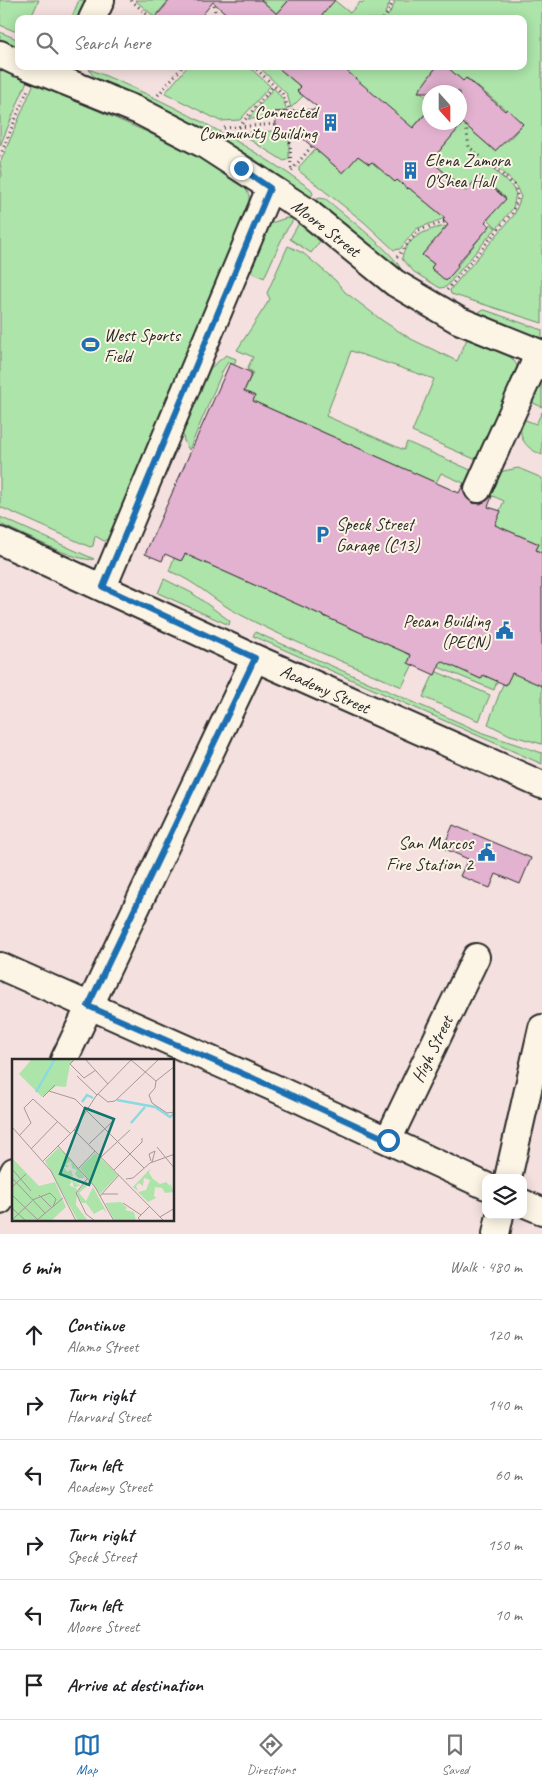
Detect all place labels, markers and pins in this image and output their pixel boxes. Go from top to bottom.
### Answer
place label: Connected Community Building [199,101,320,144]
building icon: Connected Community Building [321,112,341,132]
place label: Elena Zamora O'Shea Hall [425,149,512,192]
building icon: Elena Zamora O'Shea Hall [401,160,421,180]
place label: West Sports Field [104,324,182,367]
sports icon: West Sports Field [80,335,100,355]
place label: Speck Street Garage (C13) [336,513,421,556]
parking icon: Speck Street Garage (C13) [312,524,332,544]
place label: Pecan Building (PECN) [403,610,492,653]
public building icon: Pecan Building (PECN) [494,621,514,641]
place label: San Marcos Fire Station 2 [386,832,475,875]
public building icon: San Marcos Fire Station 2 [477,843,497,863]

